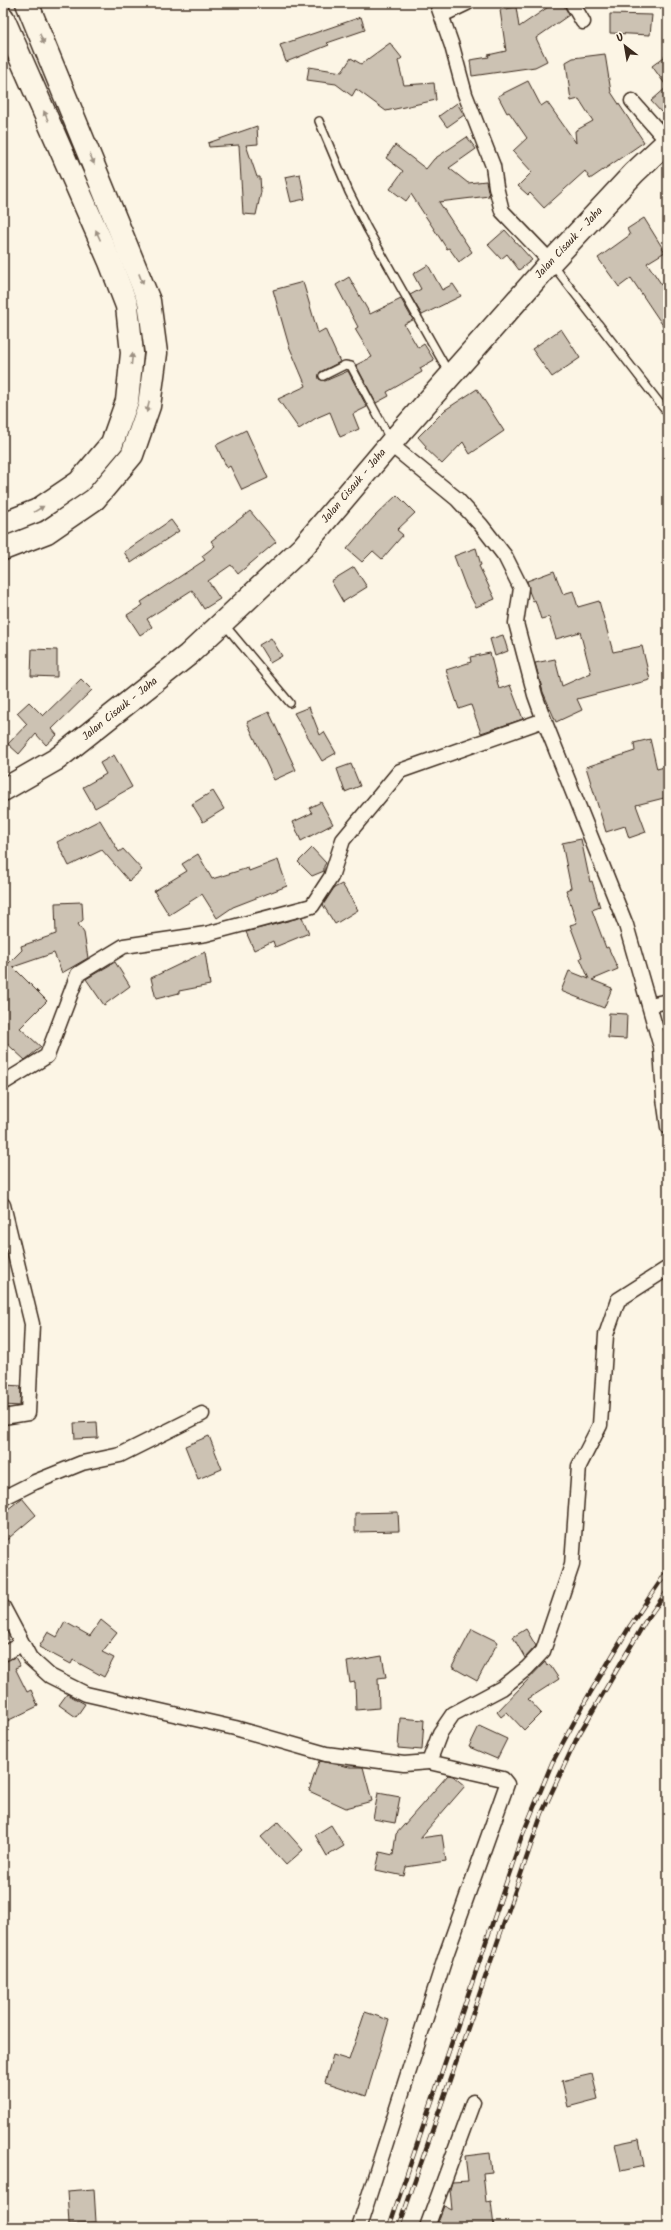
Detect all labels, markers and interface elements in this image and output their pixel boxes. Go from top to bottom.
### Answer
north arrow [605,26,645,66]
text: U [613,29,628,48]
one-way arrow [39,33,45,45]
one-way arrow [43,111,49,122]
one-way arrow [89,153,95,165]
street label: Jalan Cisauk - Jaha [531,203,607,283]
one-way arrow [95,229,101,241]
one-way arrow [139,274,145,286]
one-way arrow [128,353,135,365]
one-way arrow [145,401,151,413]
street label: Jalan Cisauk - Jaha [317,445,391,527]
one-way arrow [33,506,45,513]
street label: Jalan Cisauk - Jaha [78,673,162,745]

